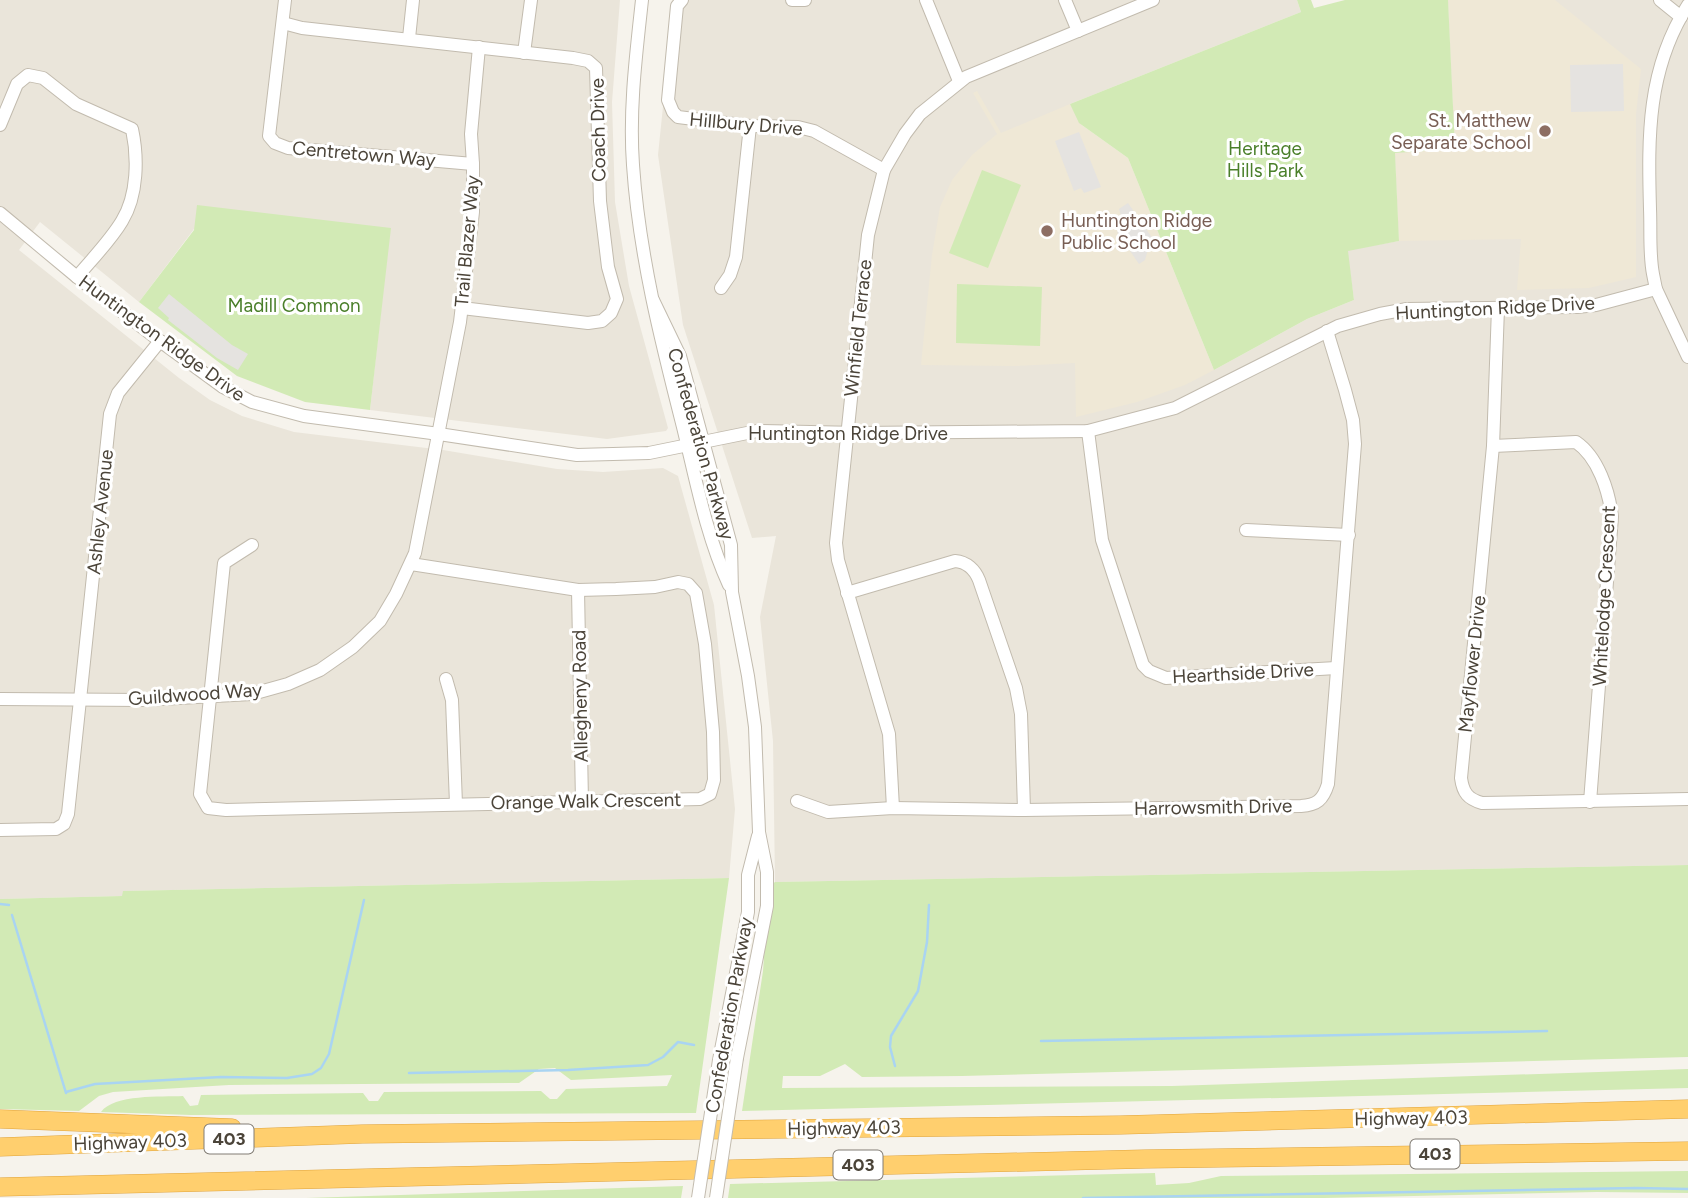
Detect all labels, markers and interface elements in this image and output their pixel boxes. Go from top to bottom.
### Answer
street label: Coach Drive [586,78,610,182]
street label: Hillbury Drive [688,108,804,140]
place label: St. Matthew Separate School [1391,109,1531,154]
marker: St. Matthew Separate School [1537,123,1553,139]
street label: Centretown Way [291,136,437,172]
park label: Heritage Hills Park [1227,137,1304,182]
street label: Trail Blazer Way [450,174,484,308]
place label: Huntington Ridge Public School [1061,209,1212,254]
marker: Huntington Ridge Public School [1039,223,1055,239]
street label: Winfield Terrace [839,258,877,398]
street label: Huntington Ridge Drive [74,270,250,406]
street label: Huntington Ridge Drive [1395,291,1595,325]
park label: Madill Common [227,294,361,317]
street label: Confederation Parkway [663,345,739,543]
street label: Huntington Ridge Drive [748,422,948,445]
street label: Ashley Avenue [82,448,118,576]
street label: Whitelodge Crescent [1588,505,1620,687]
street label: Mayflower Drive [1453,594,1491,734]
street label: Allegheny Road [567,629,593,763]
street label: Hearthside Drive [1172,658,1314,688]
street label: Guildwood Way [127,678,263,710]
street label: Orange Walk Crescent [490,788,682,814]
street label: Harrowsmith Drive [1134,794,1292,820]
street label: Confederation Parkway [700,915,758,1115]
street label: Highway 403 [1354,1106,1468,1130]
street label: Highway 403 [787,1116,901,1140]
road number: 403 [204,1124,254,1154]
street label: Highway 403 [73,1129,187,1155]
road number: 403 [1410,1140,1460,1168]
road number: 403 [834,1150,882,1180]

